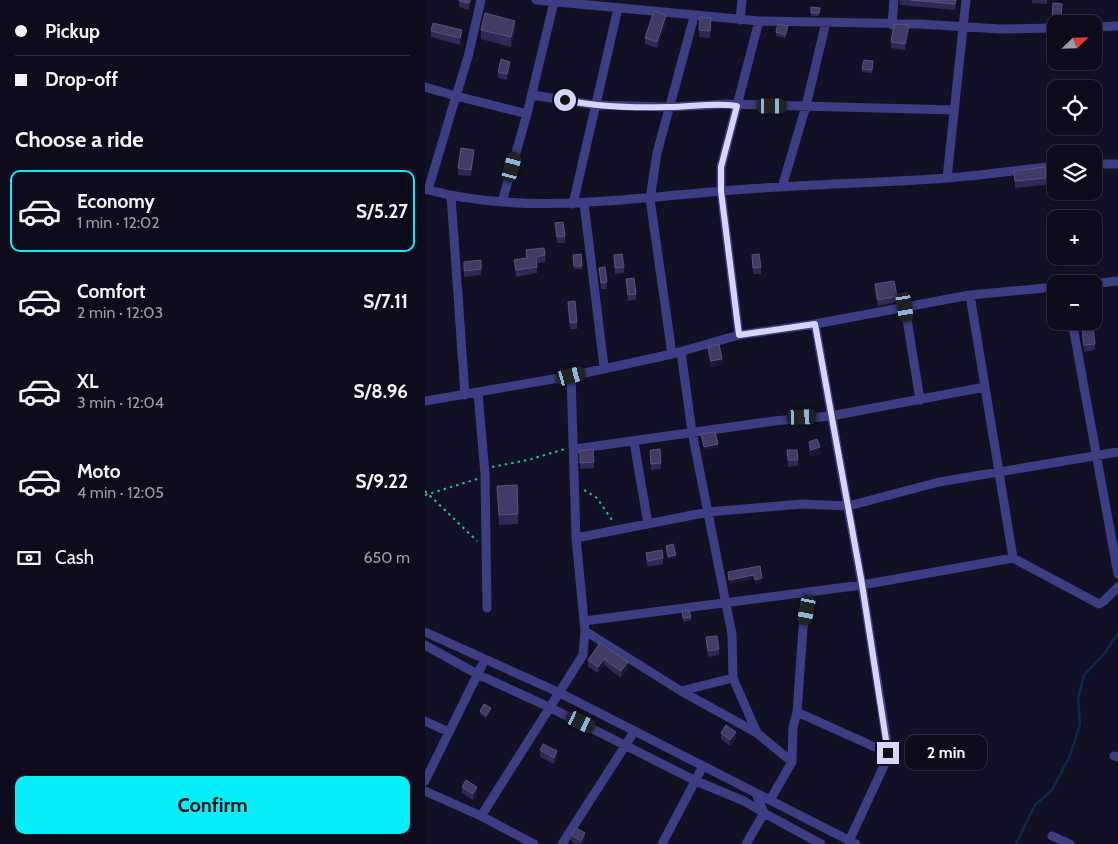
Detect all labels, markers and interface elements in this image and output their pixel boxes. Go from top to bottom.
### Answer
north arrow [1047,15,1103,70]
map controls [1047,15,1102,330]
text: Pickup [45,20,100,43]
text: Drop-off [45,68,118,91]
button: locate [1047,80,1102,135]
route start [554,89,576,111]
car [757,99,787,114]
text: Choose a ride [15,126,144,153]
button: layers [1047,145,1102,200]
car [500,151,523,183]
icon: car [17,189,62,234]
text: Economy [77,190,155,213]
text: S/5.27 [356,200,408,223]
button: + [1047,210,1102,265]
text: 1 min · 12:02 [77,213,160,232]
button: − [1047,275,1102,330]
icon: car [17,279,62,324]
text: Comfort [77,280,146,303]
text: S/7.11 [363,290,408,313]
car [895,291,914,323]
text: 2 min · 12:03 [77,303,163,322]
car [554,365,587,387]
icon: car [17,369,62,414]
text: XL [77,370,98,393]
text: S/8.96 [353,380,408,403]
text: 3 min · 12:04 [77,393,164,412]
car [786,409,817,425]
icon: car [17,459,62,504]
text: Moto [77,460,121,483]
text: S/9.22 [355,470,408,493]
text: 4 min · 12:05 [77,483,164,502]
icon: cash [15,544,43,572]
text: Cash [55,546,94,569]
text: 650 m [363,548,410,567]
car [796,594,817,626]
car [564,709,597,735]
callout: 2 min [905,736,988,770]
route end [877,742,899,764]
text: 2 min [927,743,965,762]
button: Confirm [15,776,410,834]

